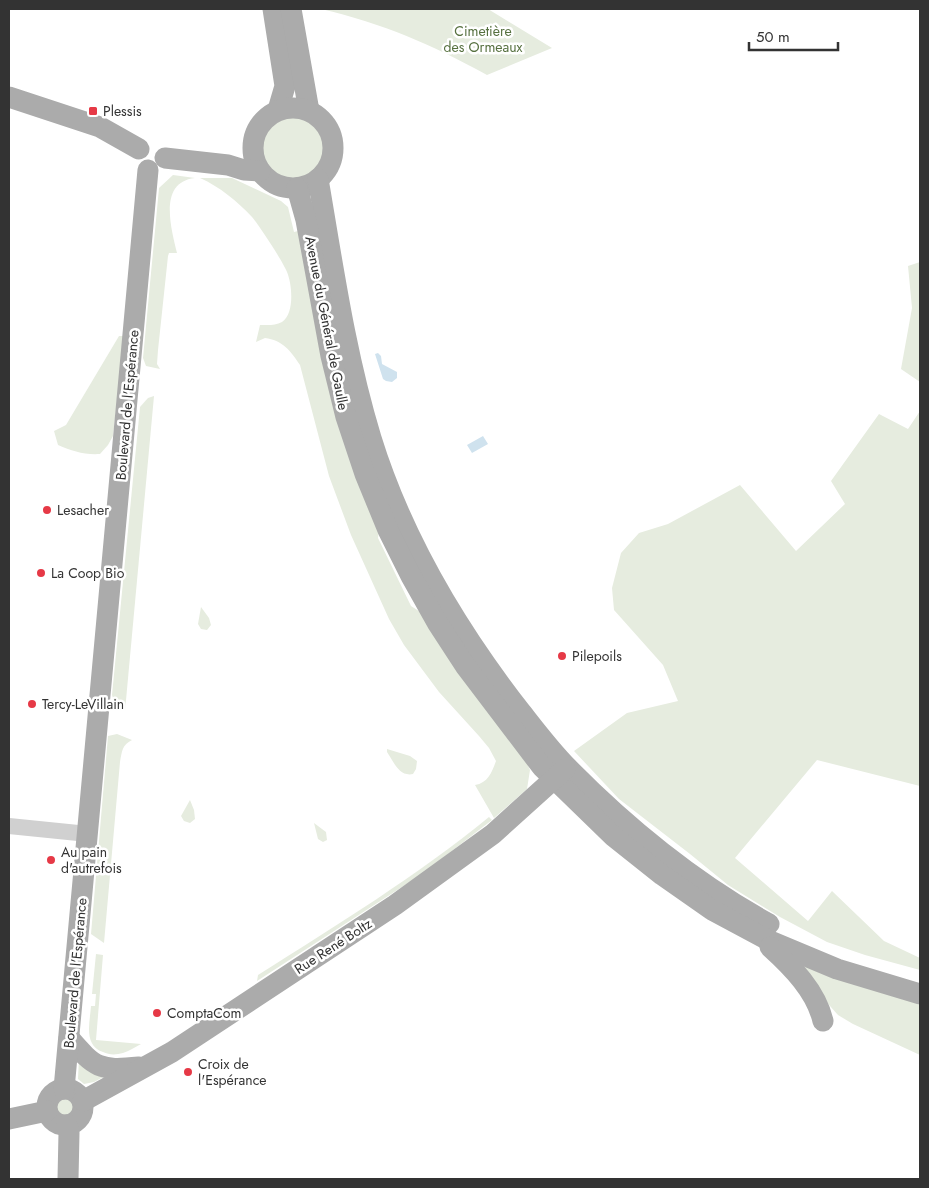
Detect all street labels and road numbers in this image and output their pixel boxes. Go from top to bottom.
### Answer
street label: Avenue du Général de Gaulle [300,234,354,412]
street label: Boulevard de l'Espérance [110,329,144,481]
street label: Boulevard de l'Espérance [58,897,92,1049]
street label: Rue René Boltz [290,913,376,979]

